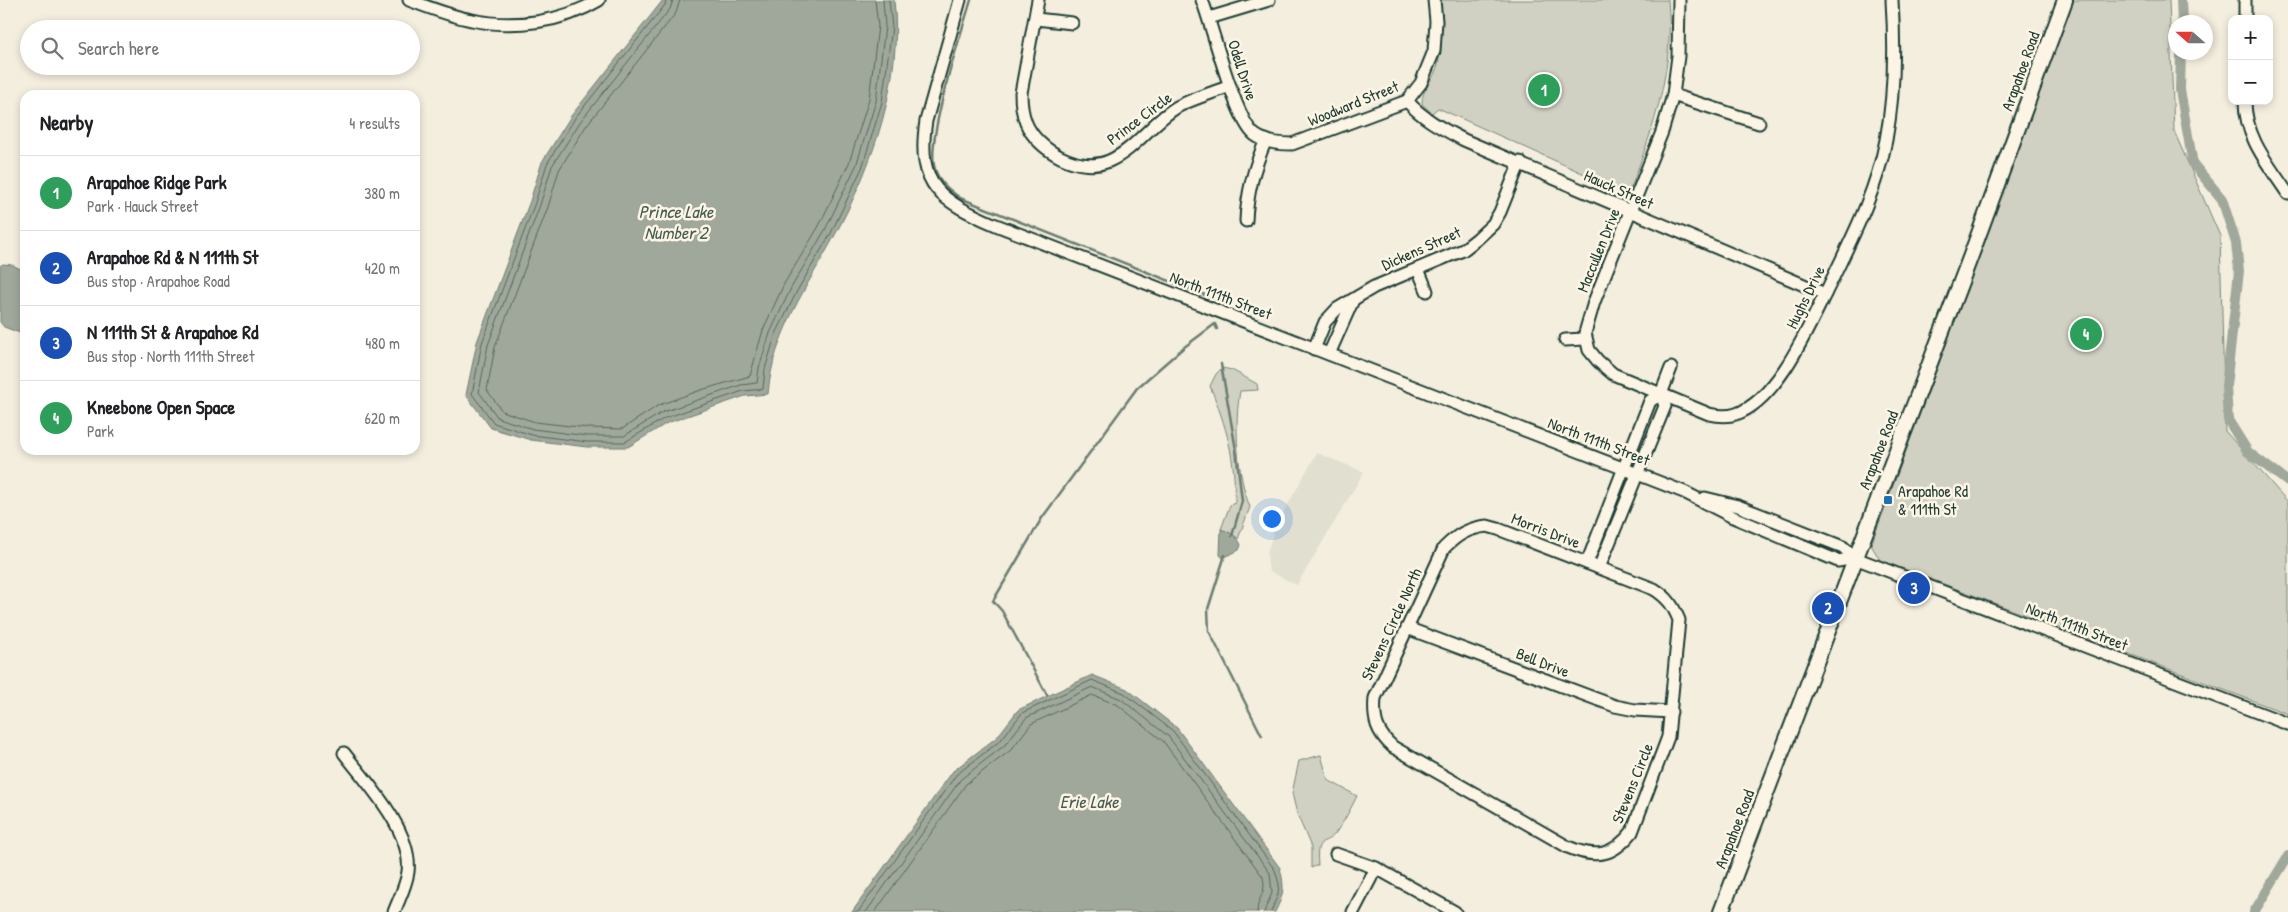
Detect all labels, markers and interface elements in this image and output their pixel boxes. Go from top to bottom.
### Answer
north arrow [2168,15,2213,60]
map controls [2228,15,2273,105]
button: + [2228,15,2273,60]
search box [20,20,420,75]
street label: Arapahoe Road [1996,28,2044,114]
icon: search [38,34,66,62]
text: Search here [78,35,159,61]
street label: Odell Drive [1223,37,1263,104]
button: − [2228,60,2273,105]
pin: 1 [1528,71,1560,109]
street label: Woodward Street [1304,75,1402,131]
street label: Prince Circle [1102,86,1177,150]
text: Nearby [40,108,93,137]
text: 4 results [349,112,400,134]
street label: Hauck Street [1581,164,1658,214]
text: Arapahoe Ridge Park [87,169,227,195]
text: 1 [53,182,59,204]
text: 380 m [364,182,400,204]
text: Park · Hauck Street [87,195,198,217]
water label: Prince Lake Number 2 [639,199,714,245]
street label: Maccullen Drive [1571,204,1625,295]
street label: Dickens Street [1378,221,1465,275]
text: Arapahoe Rd & N 111th St [87,244,258,270]
text: 2 [52,257,60,279]
text: 420 m [365,257,400,279]
street label: Hughs Drive [1780,261,1830,332]
street label: North 111th Street [1167,265,1276,325]
text: Bus stop · Arapahoe Road [87,270,230,292]
pin: 4 [2070,315,2102,353]
text: N 111th St & Arapahoe Rd [87,319,258,345]
text: 3 [52,332,60,354]
text: 480 m [365,332,400,354]
text: Bus stop · North 111th Street [87,345,254,367]
text: Kneebone Open Space [87,394,235,420]
text: 4 [53,407,59,429]
text: 620 m [364,407,400,429]
street label: Arapahoe Road [1853,407,1903,493]
street label: North 111th Street [1545,411,1654,471]
text: Park [87,420,114,442]
place label: Arapahoe Rd & 111th St [1898,480,1968,520]
marker: Arapahoe Rd & 111th St [1882,494,1894,506]
your location [1259,506,1285,532]
street label: Morris Drive [1509,507,1584,553]
street label: Stevens Circle North [1355,564,1427,684]
pin: 3 [1898,569,1930,607]
pin: 2 [1812,589,1844,627]
street label: North 111th Street [2023,596,2132,656]
street label: Bell Drive [1513,642,1573,682]
street label: Stevens Circle [1606,739,1658,826]
street label: Arapahoe Road [1709,786,1759,872]
water label: Erie Lake [1060,789,1119,814]

